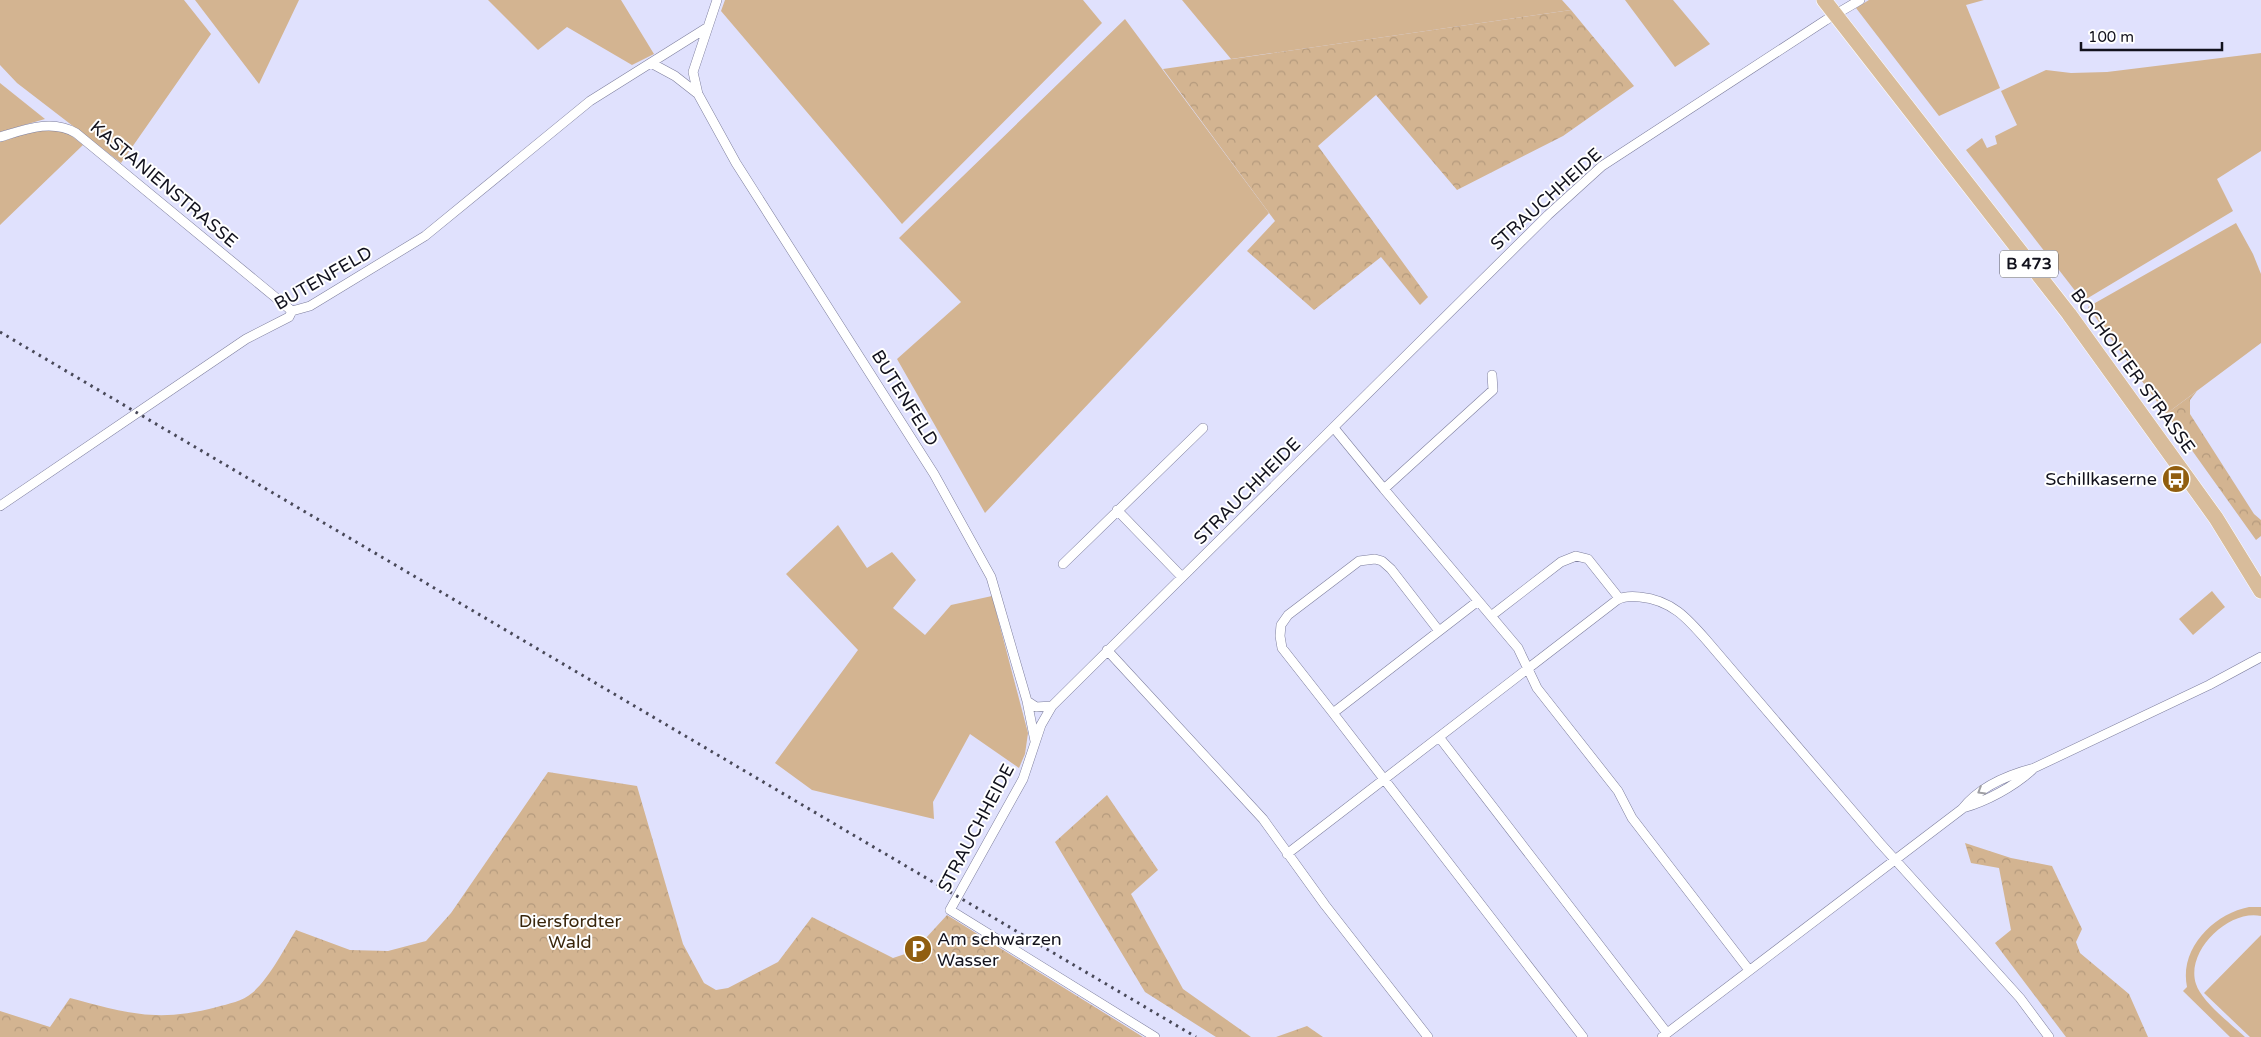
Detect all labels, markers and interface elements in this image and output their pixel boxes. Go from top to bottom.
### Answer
scale bar [2081,20,2222,52]
text: 100 m [2088,28,2134,46]
street label: KASTANIENSTRASSE [86,116,242,252]
street label: STRAUCHHEIDE [1486,143,1606,255]
street label: BUTENFELD [270,241,376,315]
road number: B 473 [2000,250,2058,278]
street label: BOCHOLTER STRASSE [2066,284,2200,458]
street label: BUTENFELD [867,346,943,450]
street label: STRAUCHHEIDE [1189,433,1305,549]
bus stop icon: Schillkaserne [2161,464,2191,494]
place label: Schillkaserne [2045,468,2157,490]
street label: STRAUCHHEIDE [933,760,1019,896]
one-way arrow [1978,784,1987,794]
park label: Diersfordter Wald [519,910,621,953]
place label: Am schwarzen Wasser [937,928,1062,971]
parking icon: Am schwarzen Wasser [903,934,933,964]

